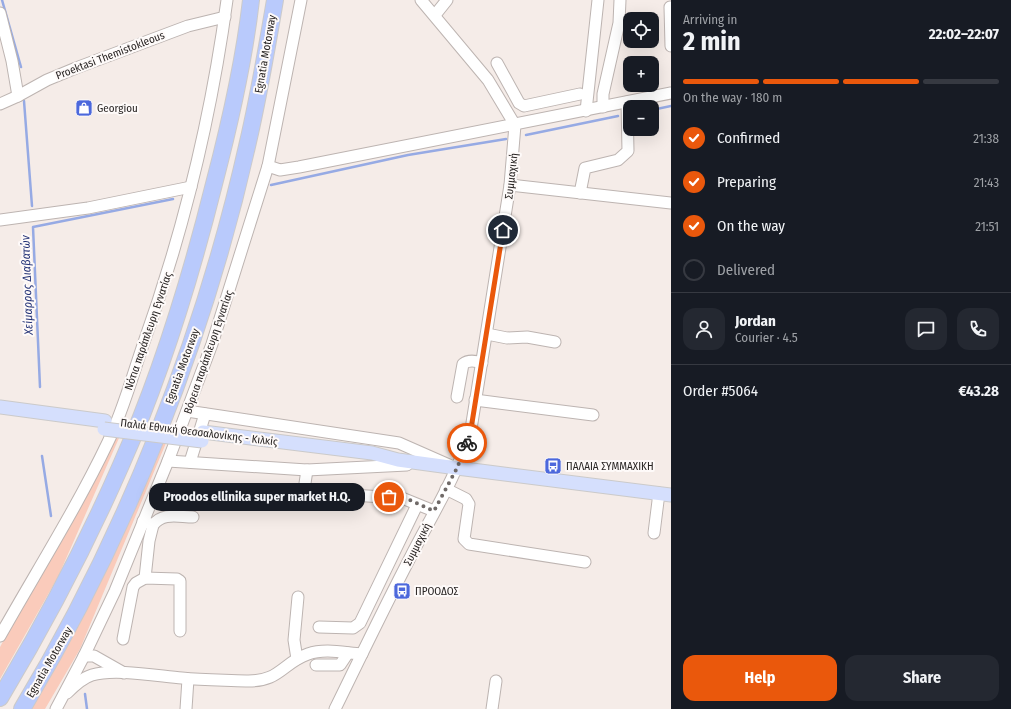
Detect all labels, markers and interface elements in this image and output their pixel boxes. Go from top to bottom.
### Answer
map controls [623,12,659,136]
button: locate [623,12,659,48]
text: Arriving in [683,12,737,27]
street label: Egnatia Motorway [252,14,279,94]
text: 22:02–22:07 [929,25,999,43]
text: 2 min [683,26,741,57]
street label: Proektasi Themistokleous [54,29,167,82]
button: + [623,56,659,92]
text: On the way · 180 m [683,90,782,105]
shop icon: Georgiou [74,98,94,118]
button: − [623,100,659,136]
place label: Georgiou [97,102,138,115]
icon: check [683,127,705,149]
text: Confirmed [717,129,780,147]
text: 21:38 [973,131,999,146]
street label: Συμμαχική [502,152,521,200]
icon: check [683,171,705,193]
text: Preparing [717,173,776,191]
text: 21:43 [974,175,999,190]
pin [486,213,520,247]
icon: check [683,215,705,237]
text: On the way [717,217,785,235]
icon: home [492,219,514,241]
text: 21:51 [975,219,999,234]
water label: Χείμαρρος Διαβατών [18,234,36,336]
text: Delivered [717,261,775,279]
street label: Νότια παράπλευρη Εγνατίας [122,270,175,392]
street label: Βόρεια παράπλευρη Εγνατίας [181,288,236,416]
button: person [683,308,725,350]
button: chat [905,308,947,350]
button: phone [957,308,999,350]
text: Jordan [735,312,776,330]
street label: Egnatia Motorway [163,327,202,406]
text: Courier · 4.5 [735,330,798,345]
text: Order #5064 [683,382,758,400]
text: €43.28 [958,382,999,400]
street label: Παλιά Εθνική Θεσσαλονίκης - Κιλκίς [120,416,279,449]
courier [447,423,487,463]
icon: bike [456,432,478,454]
bus stop icon: ΠΑΛΑΙΑ ΣΥΜΜΑΧΙΚΗ [543,456,563,476]
place label: ΠΑΛΑΙΑ ΣΥΜΜΑΧΙΚΗ [566,460,654,473]
pin [372,480,406,514]
callout: Proodos ellinika super market H.Q. [149,483,365,511]
icon: bag [378,486,400,508]
text: Proodos ellinika super market H.Q. [164,489,350,504]
street label: Συμμαχική [401,521,434,568]
bus stop icon: ΠΡΟΟΔΟΣ [392,581,412,601]
place label: ΠΡΟΟΔΟΣ [415,585,459,598]
street label: Egnatia Motorway [24,624,75,700]
button: Help [683,655,837,701]
button: Share [845,655,999,701]

